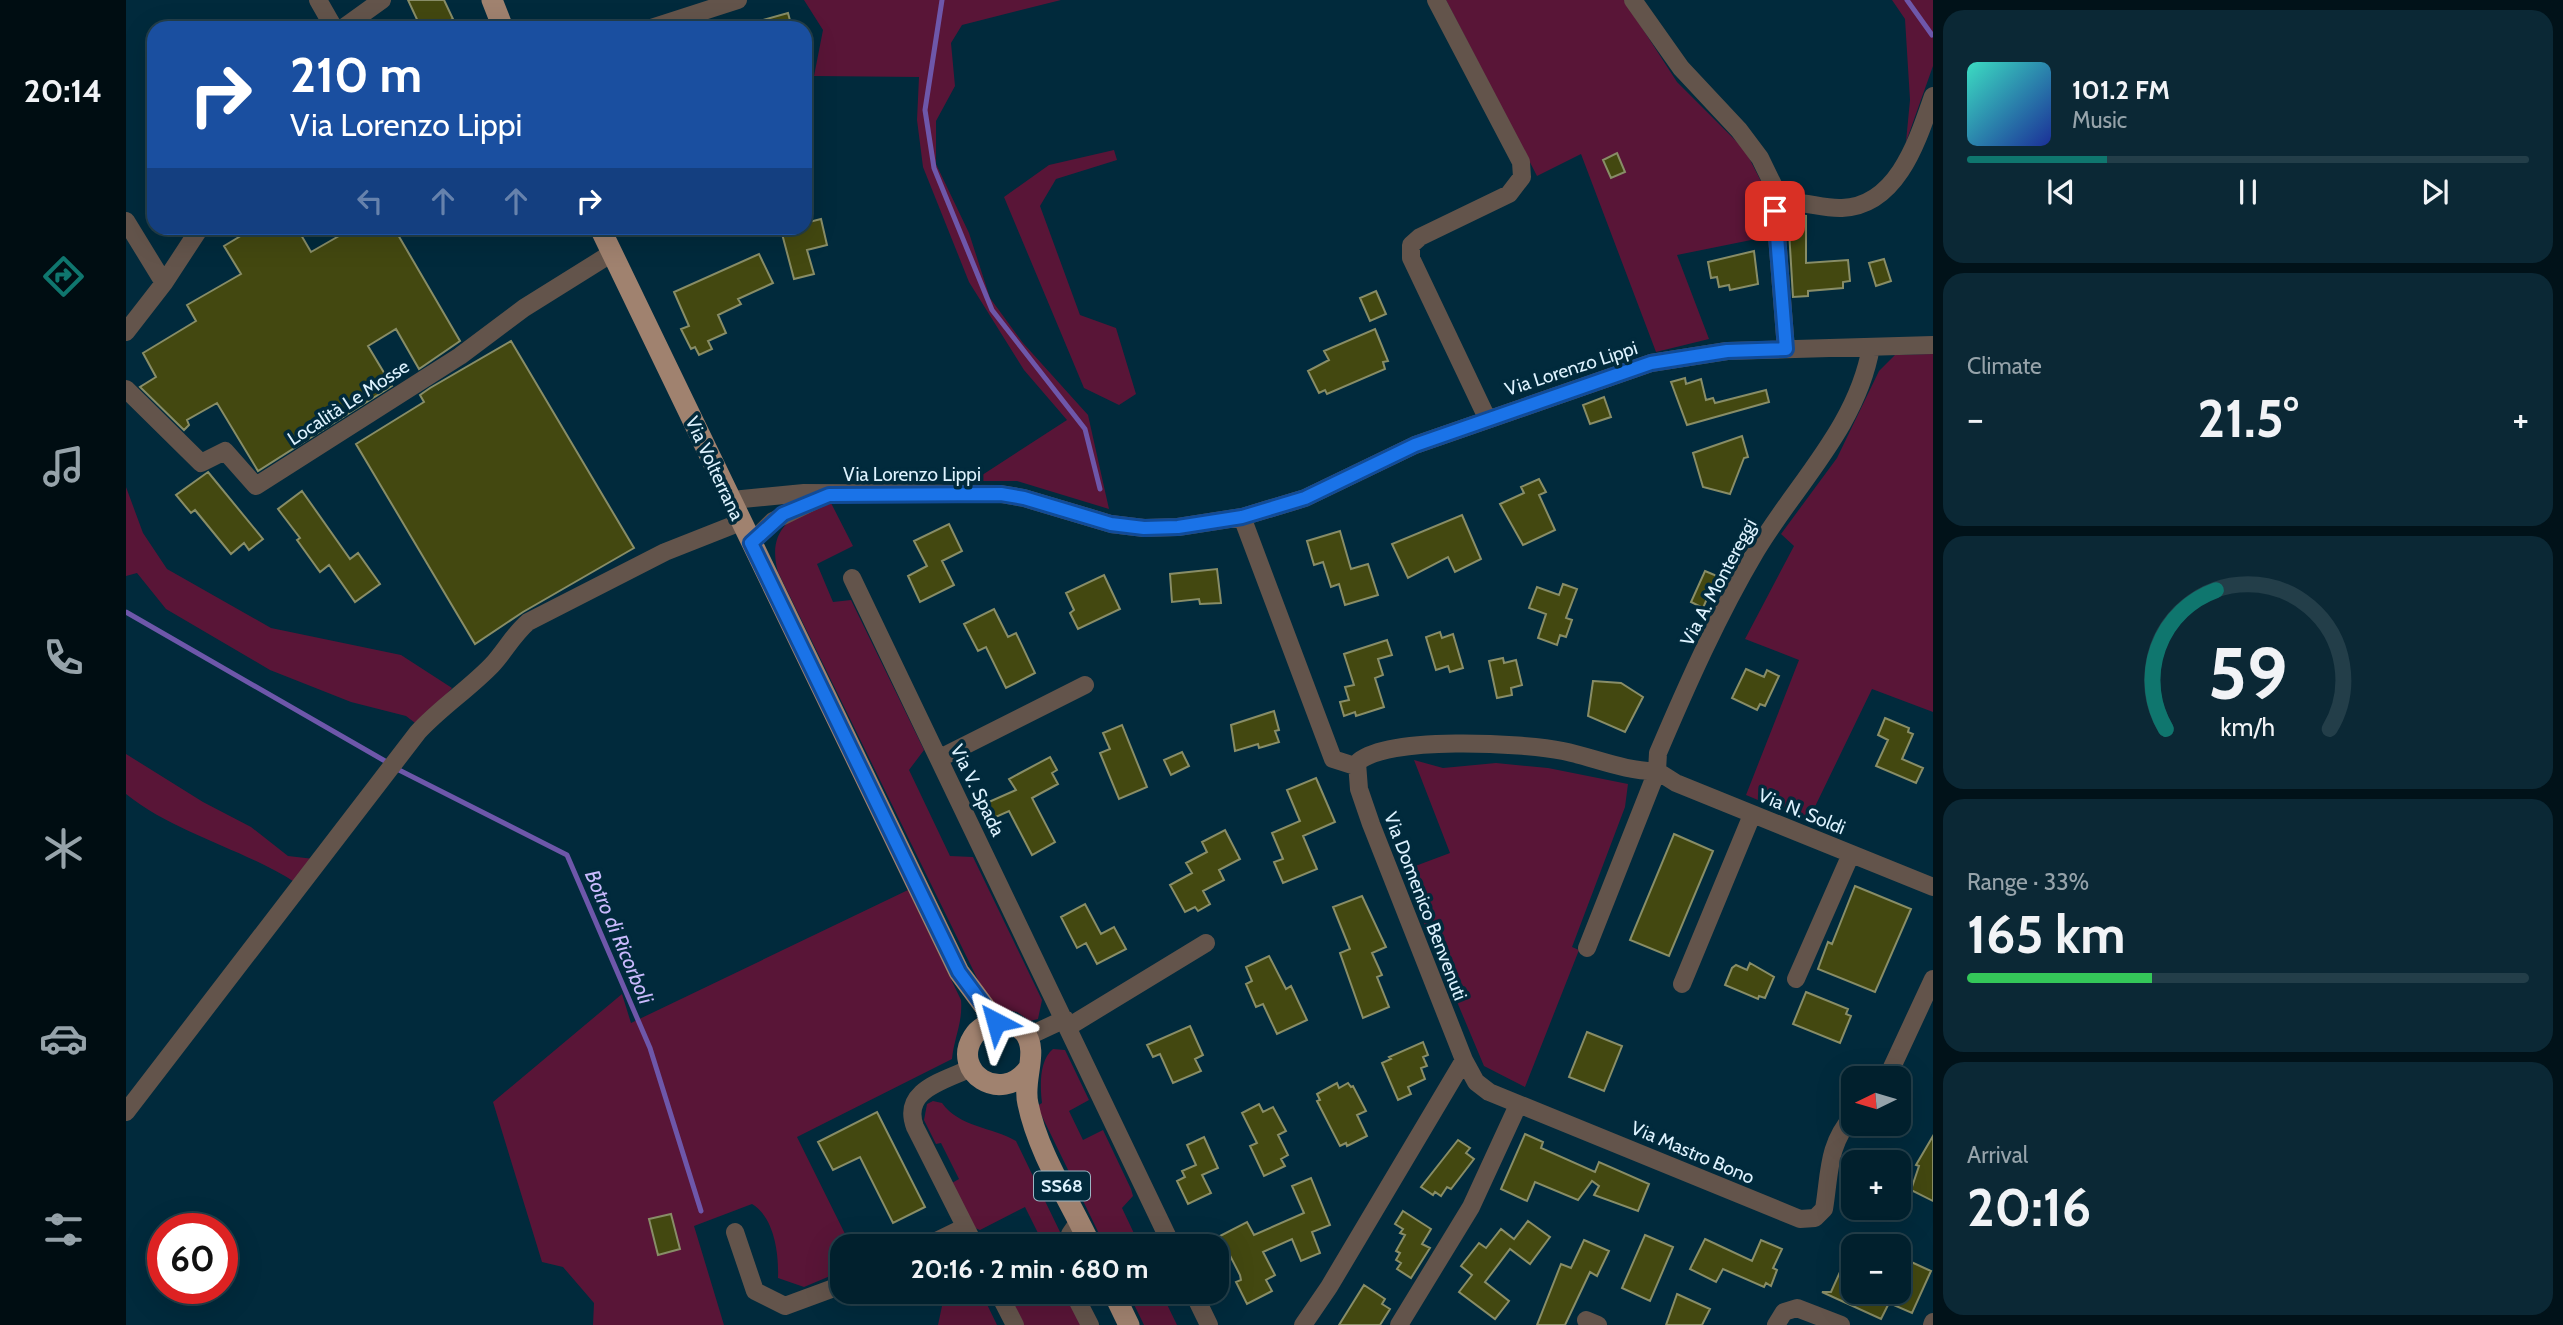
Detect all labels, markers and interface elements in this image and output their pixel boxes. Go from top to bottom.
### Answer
text: 210 m [290,45,422,104]
icon: right [175,49,266,140]
text: 20:14 [24,71,102,110]
text: 101.2 FM [2072,74,2170,106]
text: Via Lorenzo Lippi [290,105,522,144]
text: Music [2072,106,2127,134]
icon: previous [2042,173,2080,211]
icon: pause [2229,173,2267,211]
icon: next [2416,173,2454,211]
pin [1745,181,1805,241]
icon: left [351,182,389,220]
icon: ahead [424,182,462,220]
icon: ahead [497,182,535,220]
icon: right [570,182,608,220]
icon: arrive [1756,192,1794,230]
icon: directions [39,252,88,301]
street label: Via Lorenzo Lippi [1502,336,1640,401]
text: Climate [1967,352,2042,380]
street label: Località Le Mosse [283,354,414,450]
text: 21.5° [2197,387,2299,450]
text: − [1967,395,1984,442]
text: + [2512,395,2529,442]
street label: Via Volterrana [680,413,749,524]
icon: music [39,442,88,491]
street label: Via Lorenzo Lippi [843,463,981,486]
street label: Via A. Montereggi [1675,515,1762,650]
text: 59 [2208,629,2288,717]
icon: phone [39,633,88,682]
text: km/h [2221,711,2275,741]
street label: Via V. Spada [945,741,1010,840]
street label: Via N. Soldi [1755,784,1849,839]
street label: Via Domenico Benvenuti [1379,809,1472,1003]
icon: climate [39,824,88,873]
water label: Botro di Ricorboli [580,866,659,1008]
text: Range · 33% [1967,868,2089,896]
text: 165 km [1967,903,2125,966]
position arrow [959,985,1033,1059]
icon: car [39,1014,88,1063]
north arrow [1841,1066,1911,1136]
map controls [1841,1066,1911,1304]
street label: Via Mastro Bono [1628,1116,1758,1189]
text: Arrival [1967,1141,2028,1169]
button: + [1841,1150,1911,1220]
road number: SS68 [1034,1171,1090,1200]
text: 20:16 [1967,1176,2091,1239]
icon: filters [39,1205,88,1254]
speed limit sign: 60 [147,1213,238,1304]
button: − [1841,1234,1911,1304]
text: 20:16 · 2 min · 680 m [911,1253,1148,1285]

